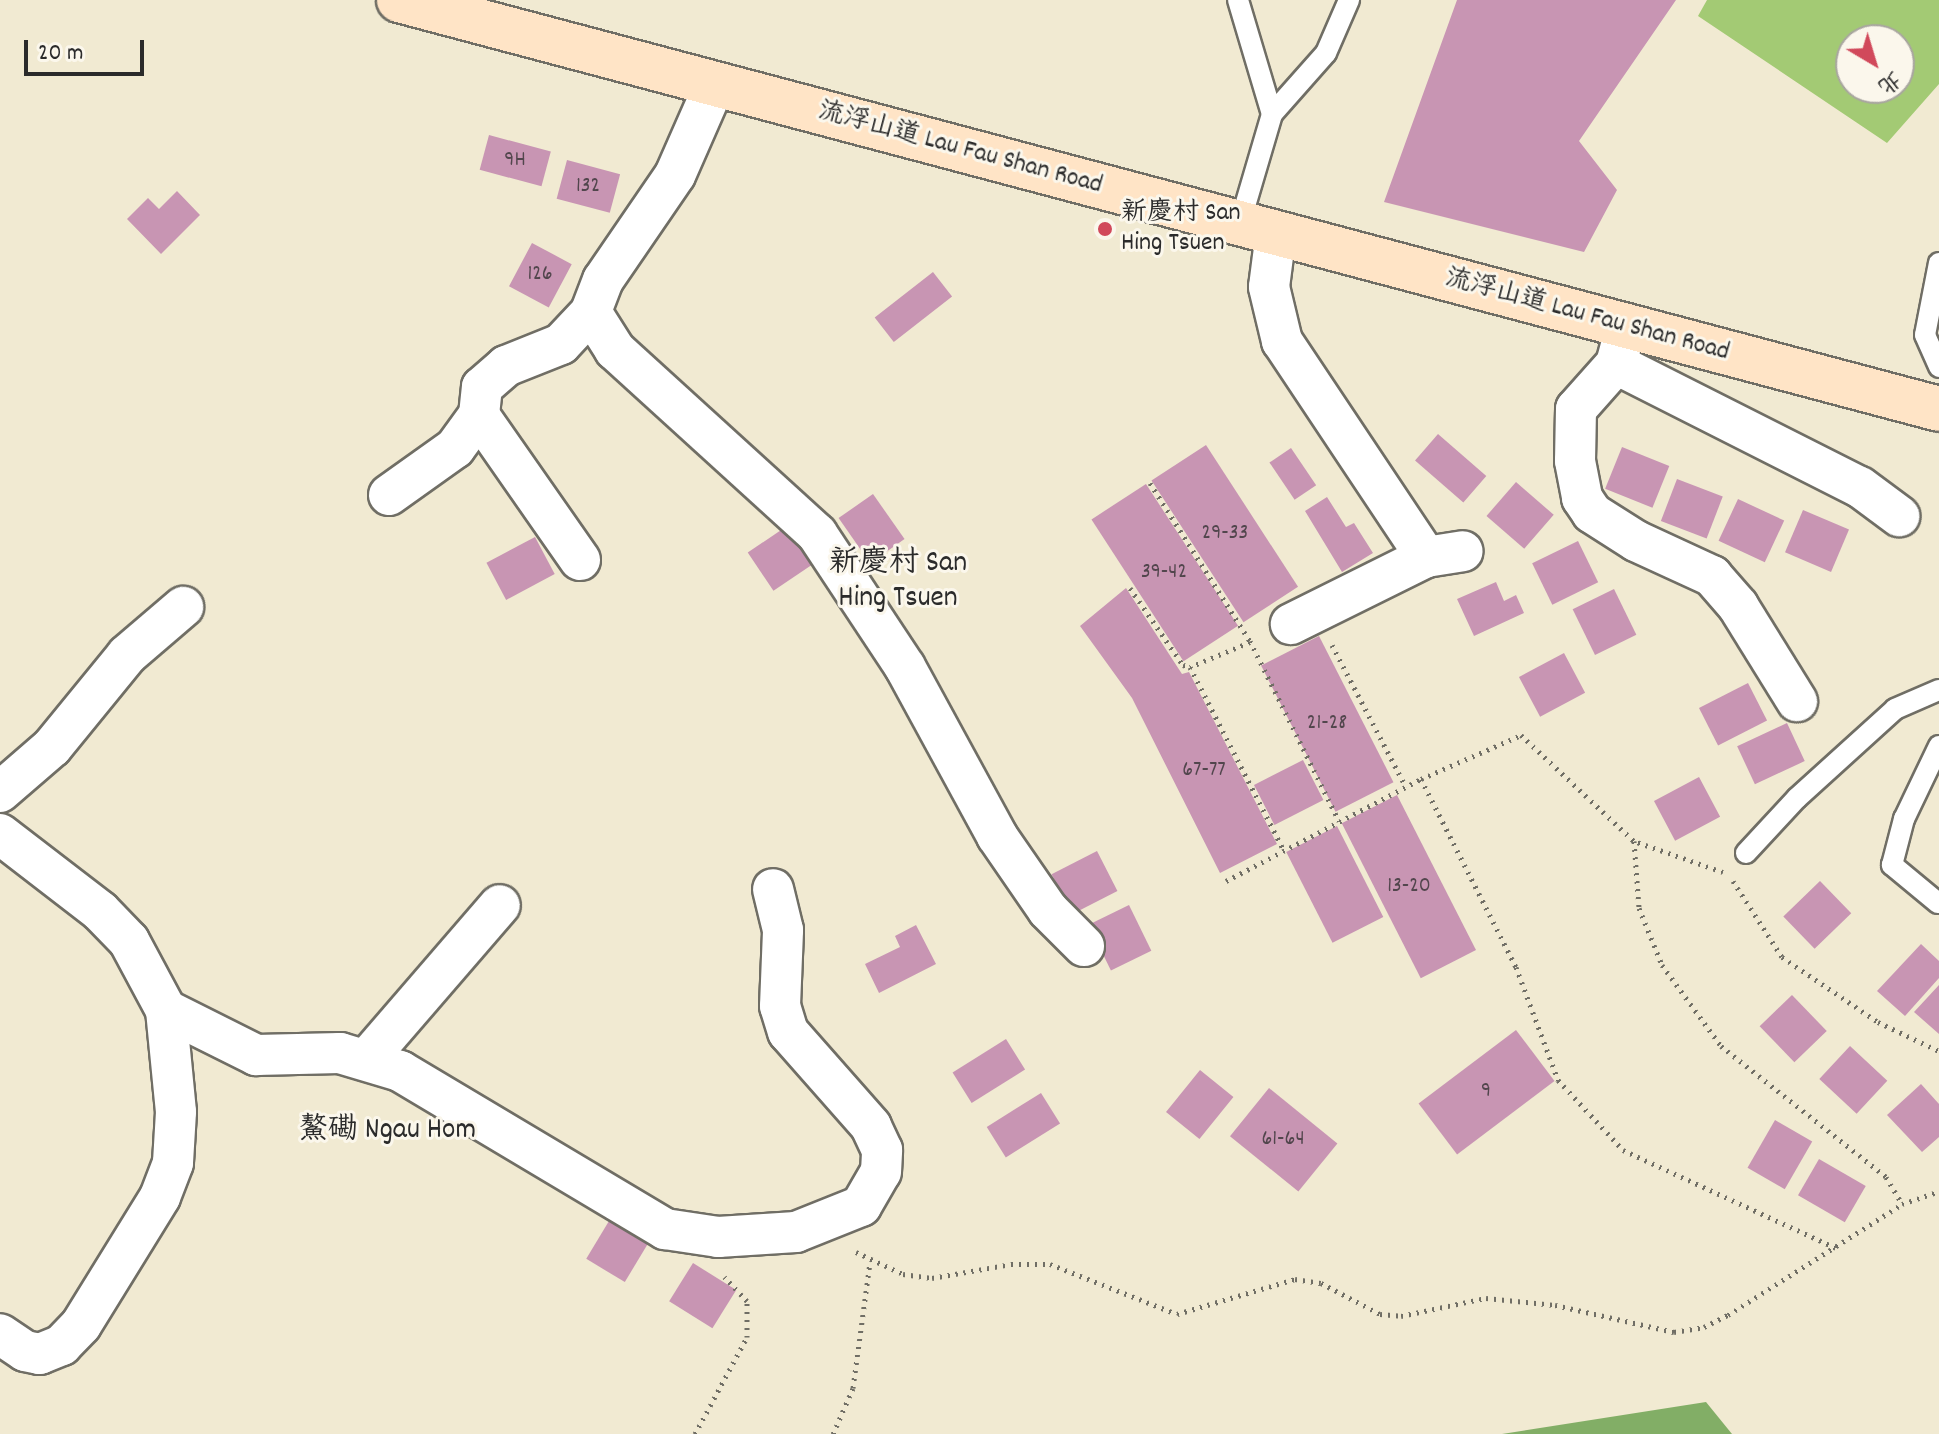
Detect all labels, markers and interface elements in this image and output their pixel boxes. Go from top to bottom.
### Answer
scale bar [28,24,148,74]
north arrow [1835,24,1915,104]
text: 20 m [38,37,84,71]
text: 北 [1871,63,1907,101]
street label: 流浮山道 Lau Fau Shan Road [814,96,1106,202]
house number: 9H [504,148,526,174]
house number: 132 [576,174,600,200]
place label: 新慶村 San Hing Tsuen [1121,198,1241,260]
marker: 新慶村 San Hing Tsuen [1096,220,1114,238]
house number: 126 [527,262,553,288]
street label: 流浮山道 Lau Fau Shan Road [1441,263,1733,369]
house number: 29-33 [1202,521,1248,547]
district label: 新慶村 San Hing Tsuen [828,547,968,618]
house number: 39-42 [1141,560,1187,586]
house number: 21-28 [1307,711,1347,737]
house number: 67-77 [1182,758,1226,784]
house number: 13-20 [1387,874,1431,900]
house number: 9 [1481,1079,1491,1105]
district label: 鰲磡 Ngau Hom [298,1114,476,1150]
house number: 61-64 [1261,1127,1305,1153]

